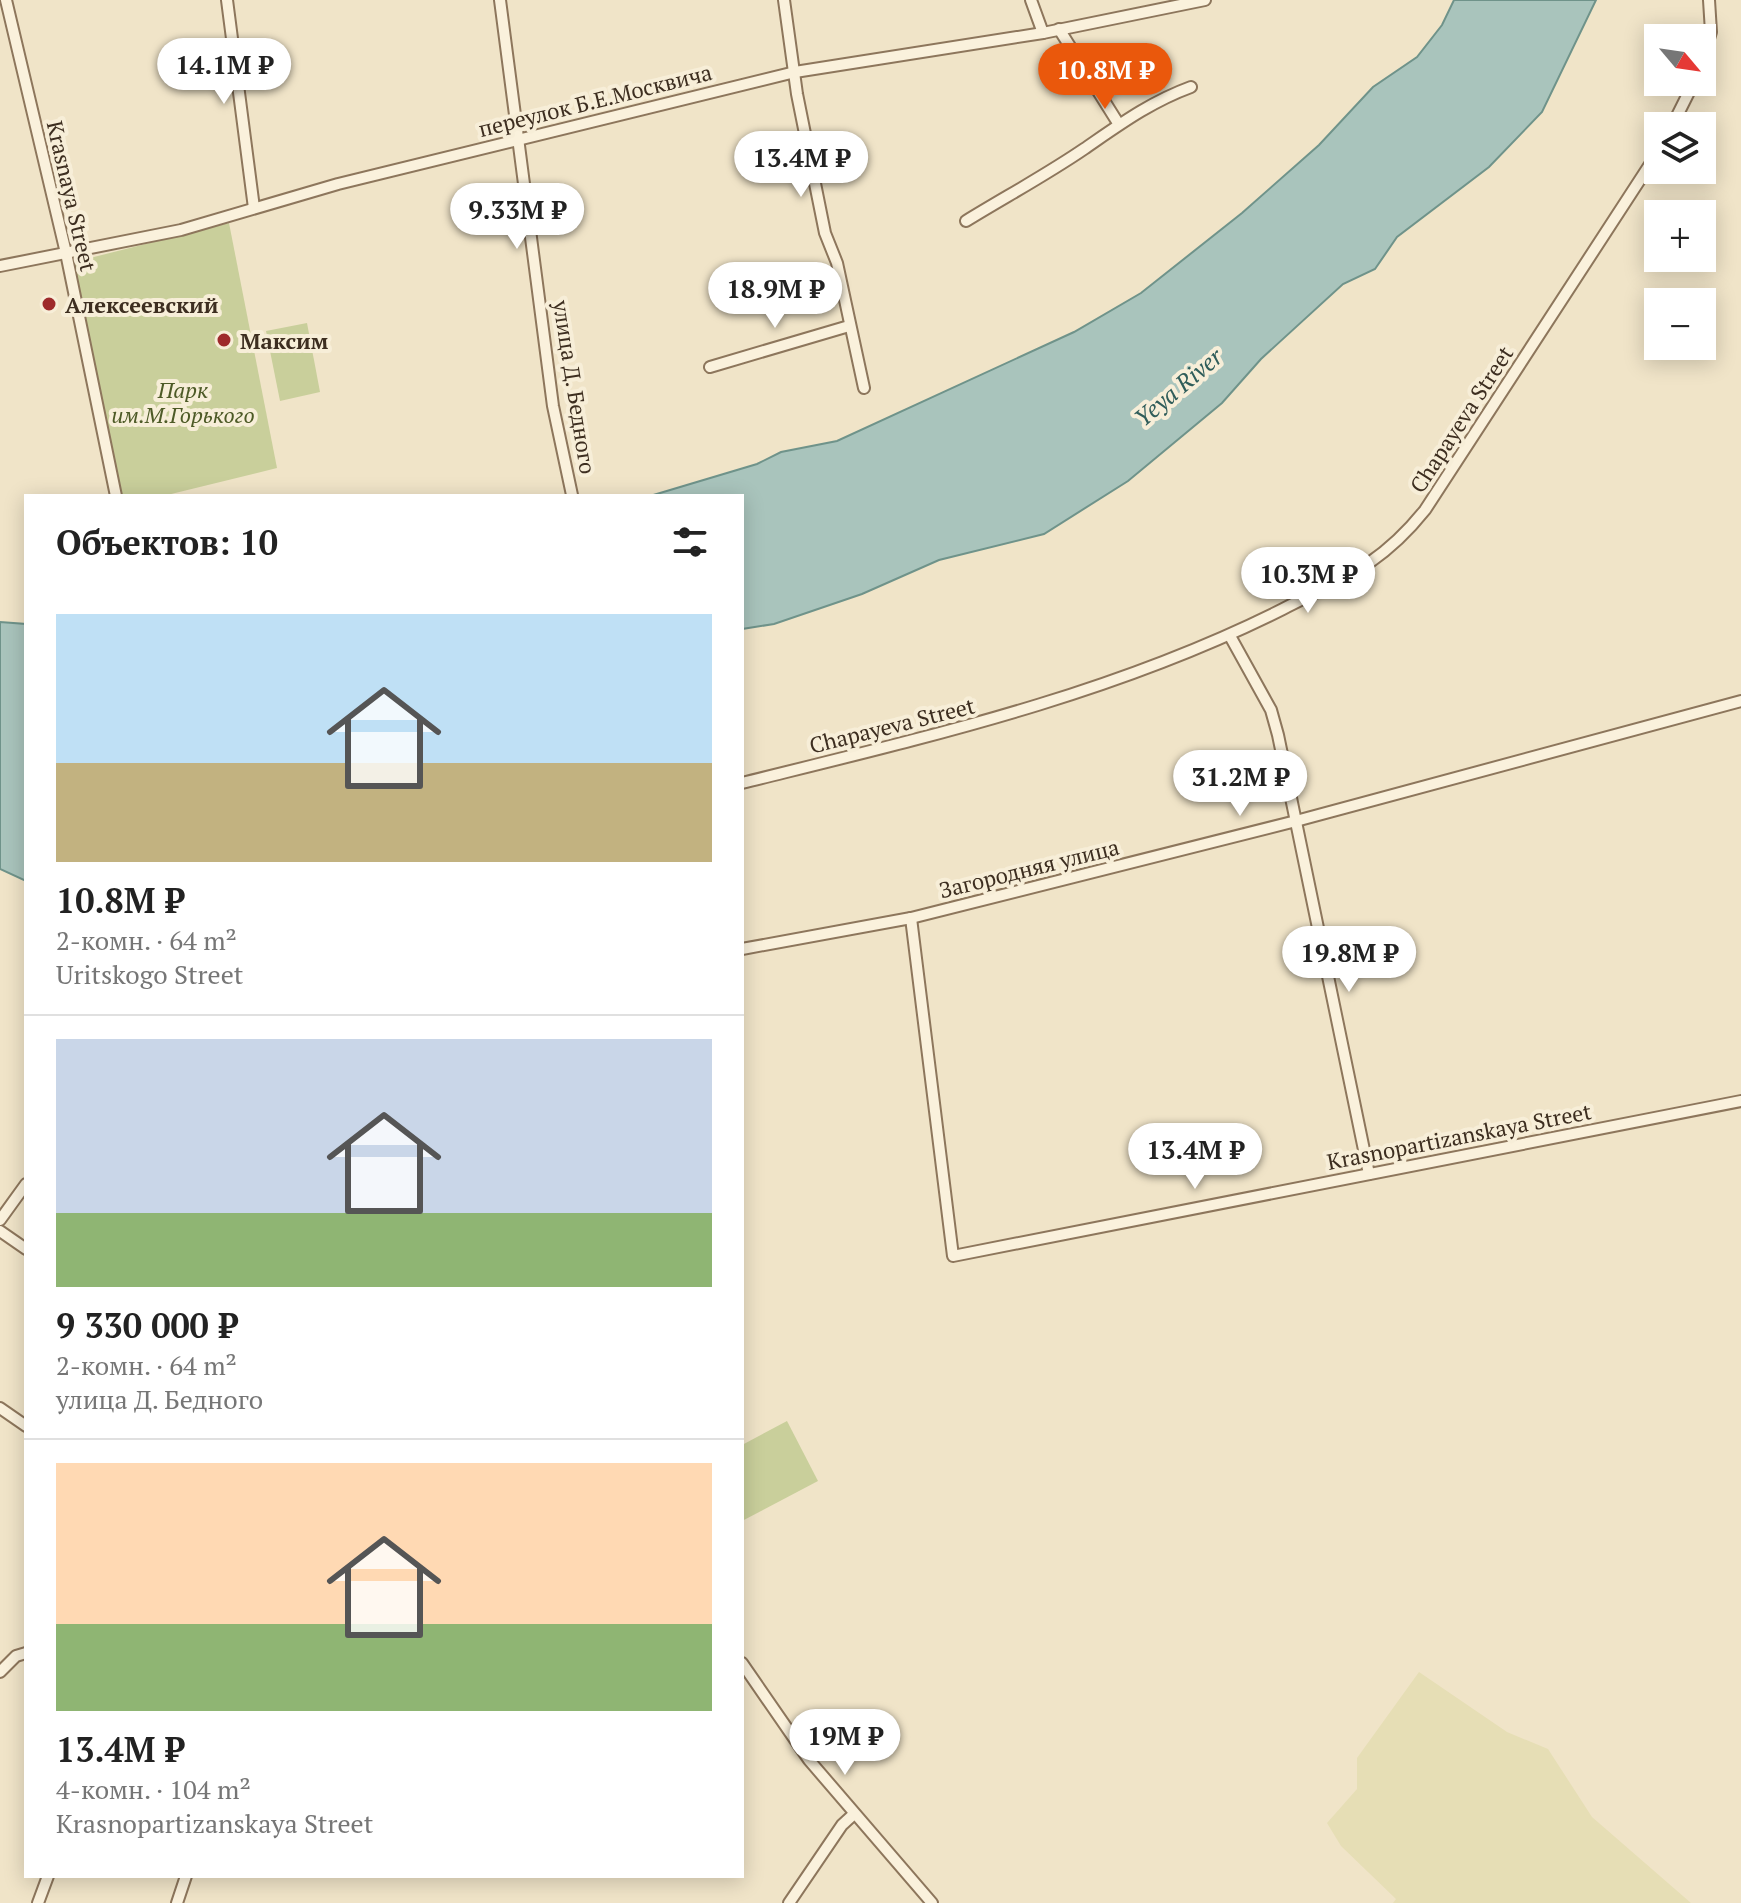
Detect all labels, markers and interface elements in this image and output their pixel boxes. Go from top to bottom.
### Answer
north arrow [1644,24,1716,96]
map controls [1644,24,1716,360]
pin: 14.1M ₽ [150,38,298,106]
pin: 10.8M ₽ [1031,43,1179,111]
text: 14.1M ₽ [175,47,273,81]
text: 10.8M ₽ [1056,52,1154,86]
street label: переулок Б.Е.Москвича [475,57,715,143]
button: layers [1644,112,1716,184]
street label: Krasnaya Street [41,118,103,274]
pin: 13.4M ₽ [727,131,875,199]
text: 13.4M ₽ [752,140,850,174]
pin: 9.33M ₽ [443,183,591,251]
text: 9.33M ₽ [468,192,566,226]
button: + [1644,200,1716,272]
pin: 18.9M ₽ [701,262,849,330]
text: 18.9M ₽ [726,271,824,305]
button: − [1644,288,1716,360]
place label: Алексеевский [65,290,219,319]
marker: Алексеевский [40,295,58,313]
street label: улица Д. Бедного [547,297,603,476]
place label: Максим [240,326,329,355]
marker: Максим [215,331,233,349]
water label: Yeya River [1127,340,1230,433]
street label: Chapayeva Street [1403,340,1519,498]
park label: Парк им.М.Горького [111,375,255,429]
text: Объектов: 10 [56,520,278,565]
icon: filters [668,520,712,564]
pin: 10.3M ₽ [1234,547,1382,615]
text: 10.3M ₽ [1259,556,1357,590]
icon: home [312,666,456,810]
street label: Chapayeva Street [806,690,978,760]
pin: 31.2M ₽ [1166,750,1314,818]
text: 31.2M ₽ [1191,759,1289,793]
street label: Загородняя улица [936,832,1122,904]
text: 10.8M ₽ [56,878,184,923]
text: 2-комн. · 64 m² [56,923,237,957]
pin: 19.8M ₽ [1275,926,1423,994]
text: 19.8M ₽ [1300,935,1398,969]
text: Uritskogo Street [56,957,243,991]
icon: home [312,1091,456,1235]
street label: Krasnopartizanskaya Street [1324,1096,1594,1176]
pin: 13.4M ₽ [1121,1123,1269,1191]
text: 13.4M ₽ [1146,1132,1244,1166]
text: 9 330 000 ₽ [56,1303,237,1348]
text: 2-комн. · 64 m² [56,1348,237,1382]
text: улица Д. Бедного [56,1382,263,1416]
icon: home [312,1515,456,1659]
pin: 19M ₽ [789,1709,901,1777]
text: 19M ₽ [807,1718,883,1752]
text: 13.4M ₽ [56,1727,184,1772]
text: 4-комн. · 104 m² [56,1772,251,1806]
text: Krasnopartizanskaya Street [56,1806,373,1840]

